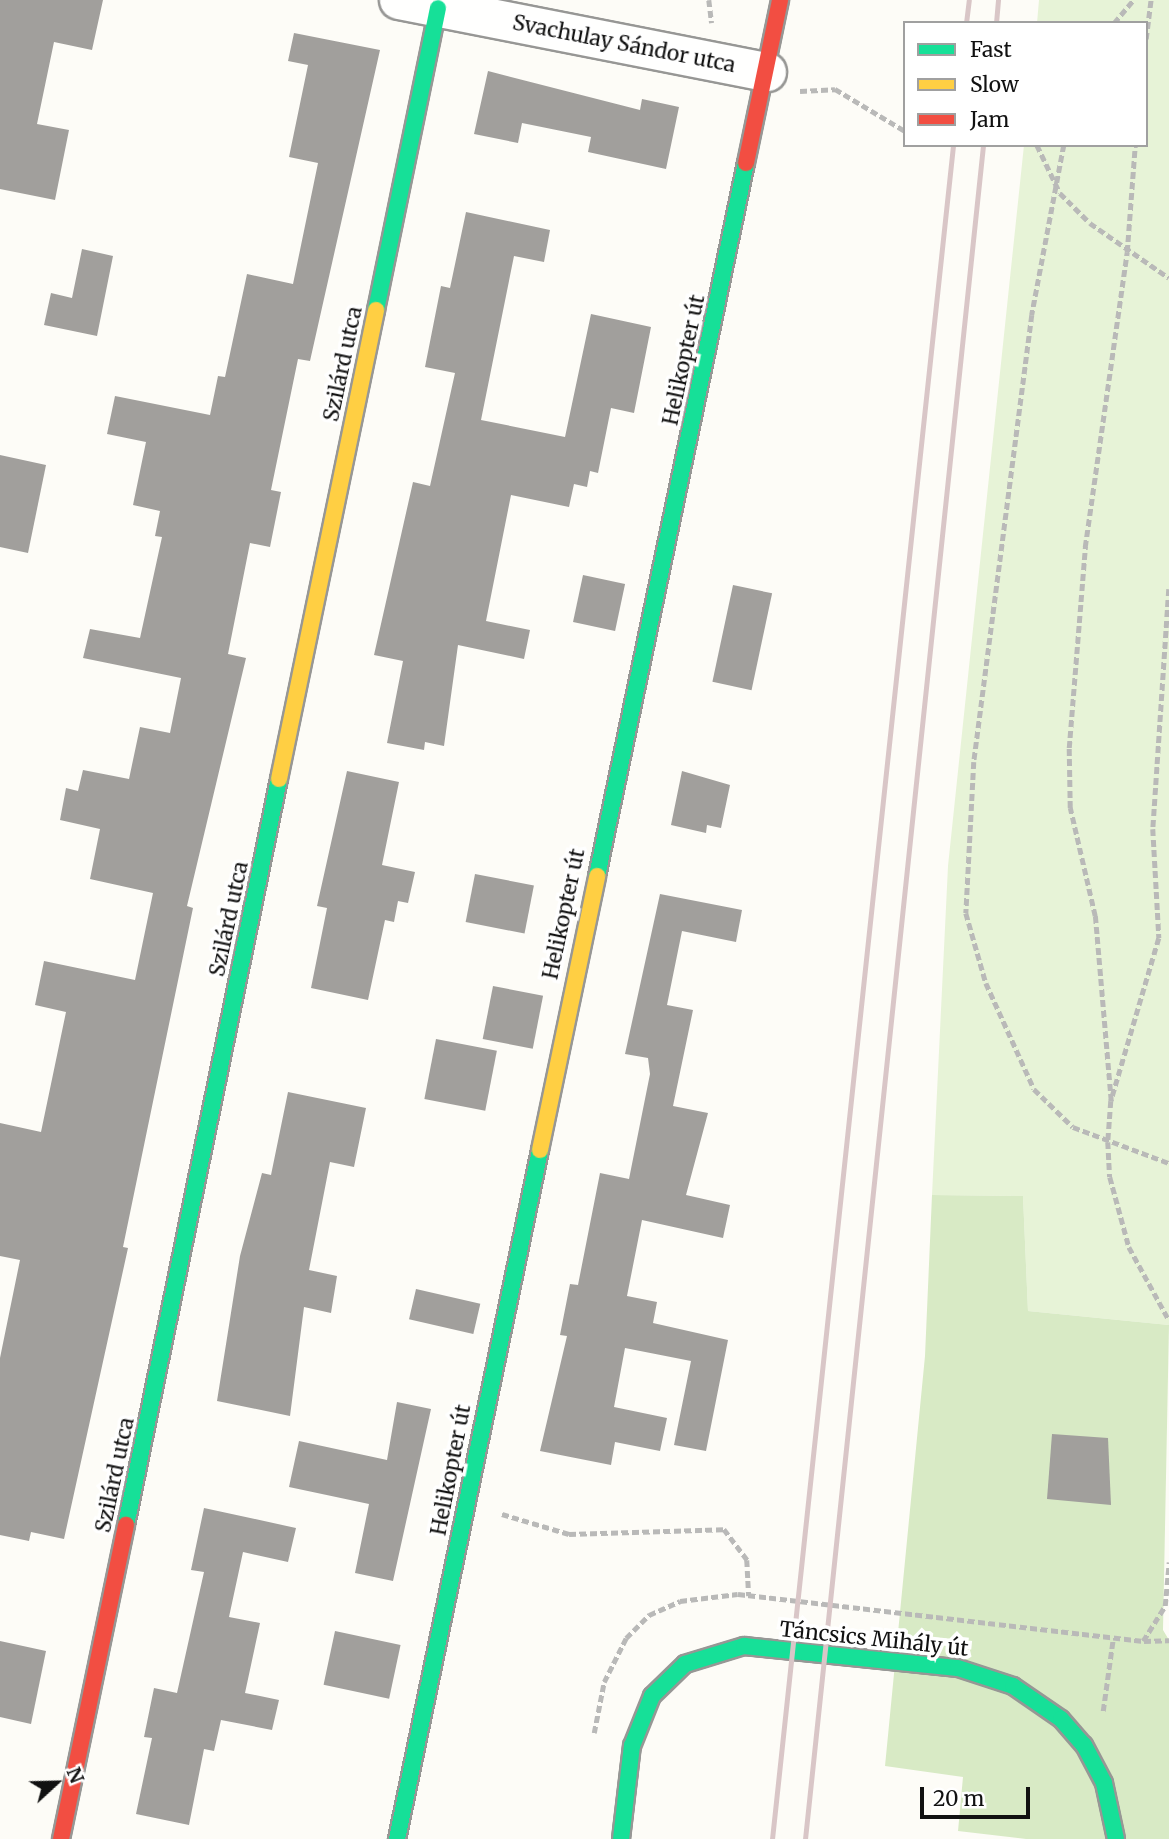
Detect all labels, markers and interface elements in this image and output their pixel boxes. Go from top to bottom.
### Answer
street label: Svachulay Sándor utca [510,10,738,78]
legend [903,21,1148,147]
text: Fast [970,36,1012,63]
text: Slow [970,71,1019,98]
text: Jam [970,106,1009,133]
street label: Helikopter út [658,292,710,428]
street label: Szilárd utca [319,304,367,424]
street label: Helikopter út [538,846,590,982]
street label: Szilárd utca [205,859,253,979]
street label: Helikopter út [426,1402,476,1538]
street label: Szilárd utca [91,1415,139,1535]
street label: Táncsics Mihály út [778,1617,970,1661]
north arrow [21,1748,91,1818]
text: N [62,1764,89,1787]
scale bar [924,1772,1034,1816]
text: 20 m [933,1785,984,1812]

